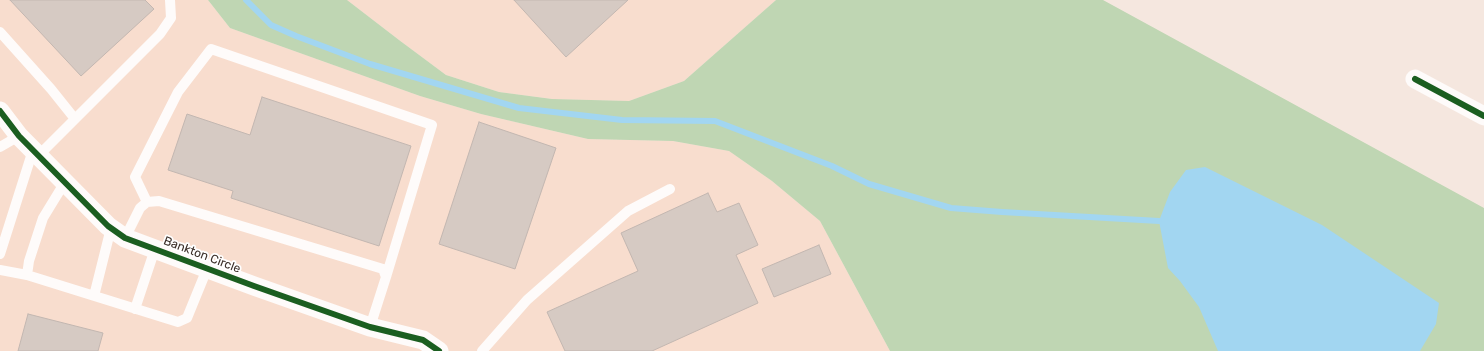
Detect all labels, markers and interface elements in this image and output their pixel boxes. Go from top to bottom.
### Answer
street label: Bankton Circle [161,234,243,276]

